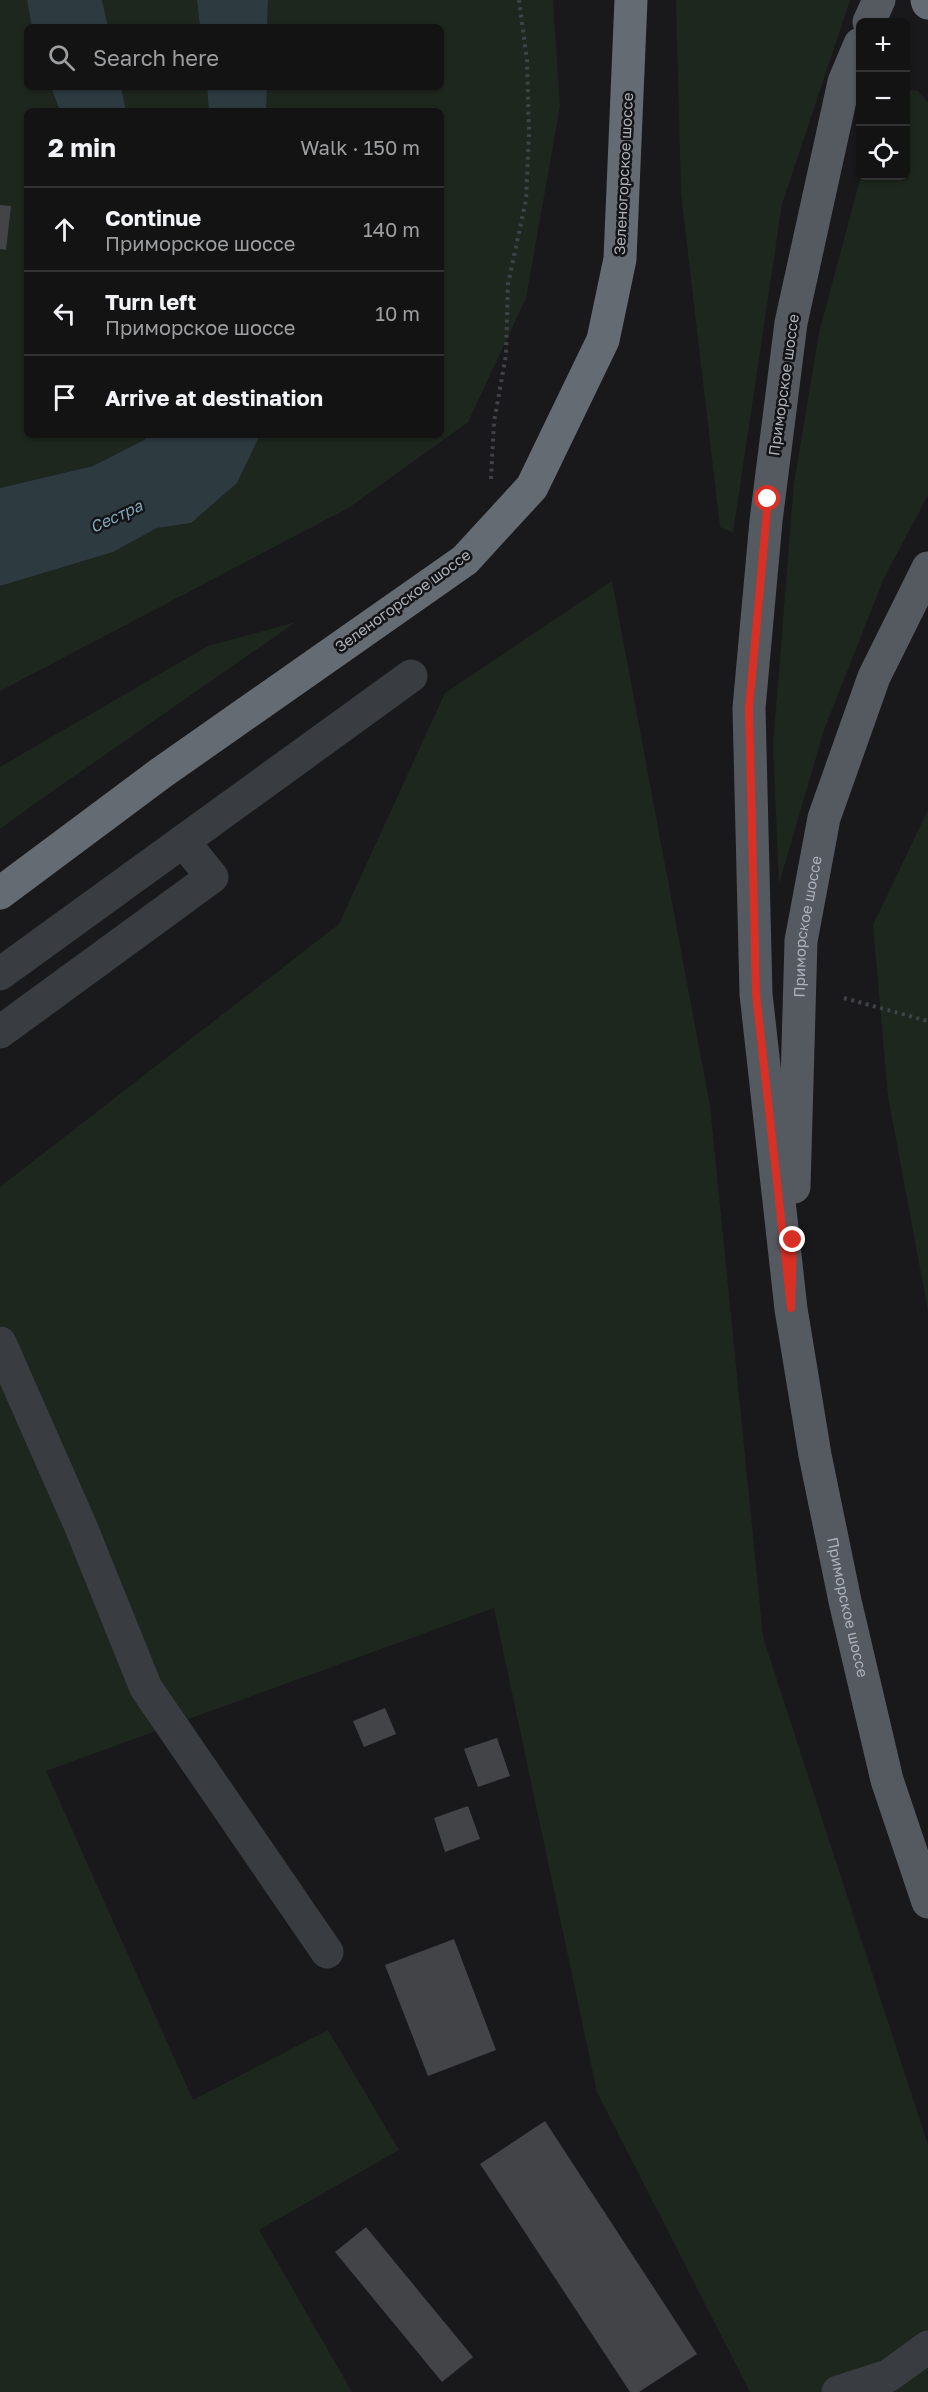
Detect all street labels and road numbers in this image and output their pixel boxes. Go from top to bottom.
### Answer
street label: Зеленогорское шоссе [610,92,636,256]
street label: Приморское шоссе [764,313,802,457]
street label: Зеленогорское шоссе [331,545,474,655]
street label: Приморское шоссе [789,854,825,998]
street label: Приморское шоссе [824,1535,873,1679]

